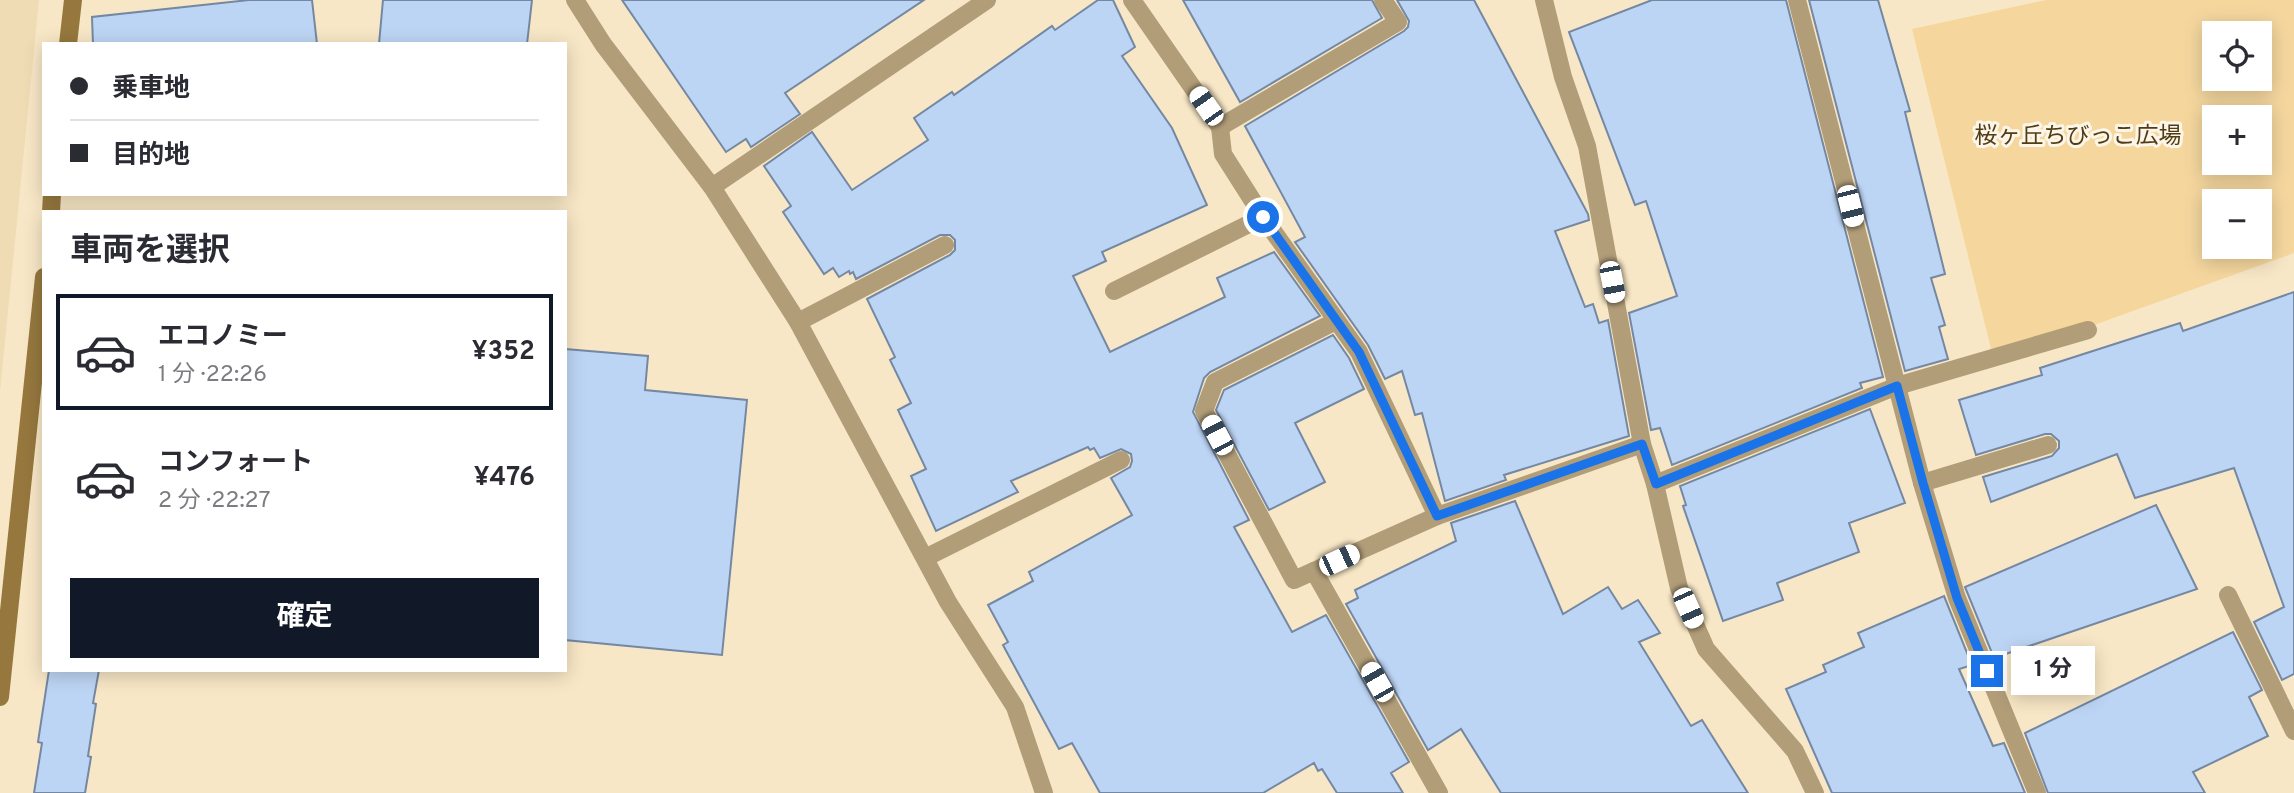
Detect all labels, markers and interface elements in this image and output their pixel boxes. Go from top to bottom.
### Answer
map controls [2202,21,2272,259]
button: locate [2202,21,2272,91]
text: 乗車地 [112,73,190,106]
car [1186,83,1227,129]
button: + [2202,105,2272,175]
park label: 桜ヶ丘ちびっこ広場 [1975,123,2182,152]
text: 目的地 [112,140,190,173]
car [1835,183,1866,229]
button: − [2202,189,2272,259]
route start [1247,201,1279,233]
text: 車両を選択 [70,232,230,272]
car [1598,259,1627,305]
icon: car [74,321,137,384]
text: エコノミー [158,321,288,354]
text: ¥352 [472,336,535,369]
text: 1 分 · 22:26 [158,361,267,390]
car [1198,412,1237,458]
icon: car [74,447,137,510]
text: コンフォート [158,447,313,480]
text: ¥476 [474,462,535,495]
text: 2 分 · 22:27 [158,487,270,516]
car [1316,542,1363,578]
button: 確定 [70,578,539,658]
car [1670,585,1707,631]
callout: 1 分 [2011,646,2096,696]
route end [1971,655,2003,687]
text: 1 分 [2034,656,2072,685]
car [1358,659,1397,705]

